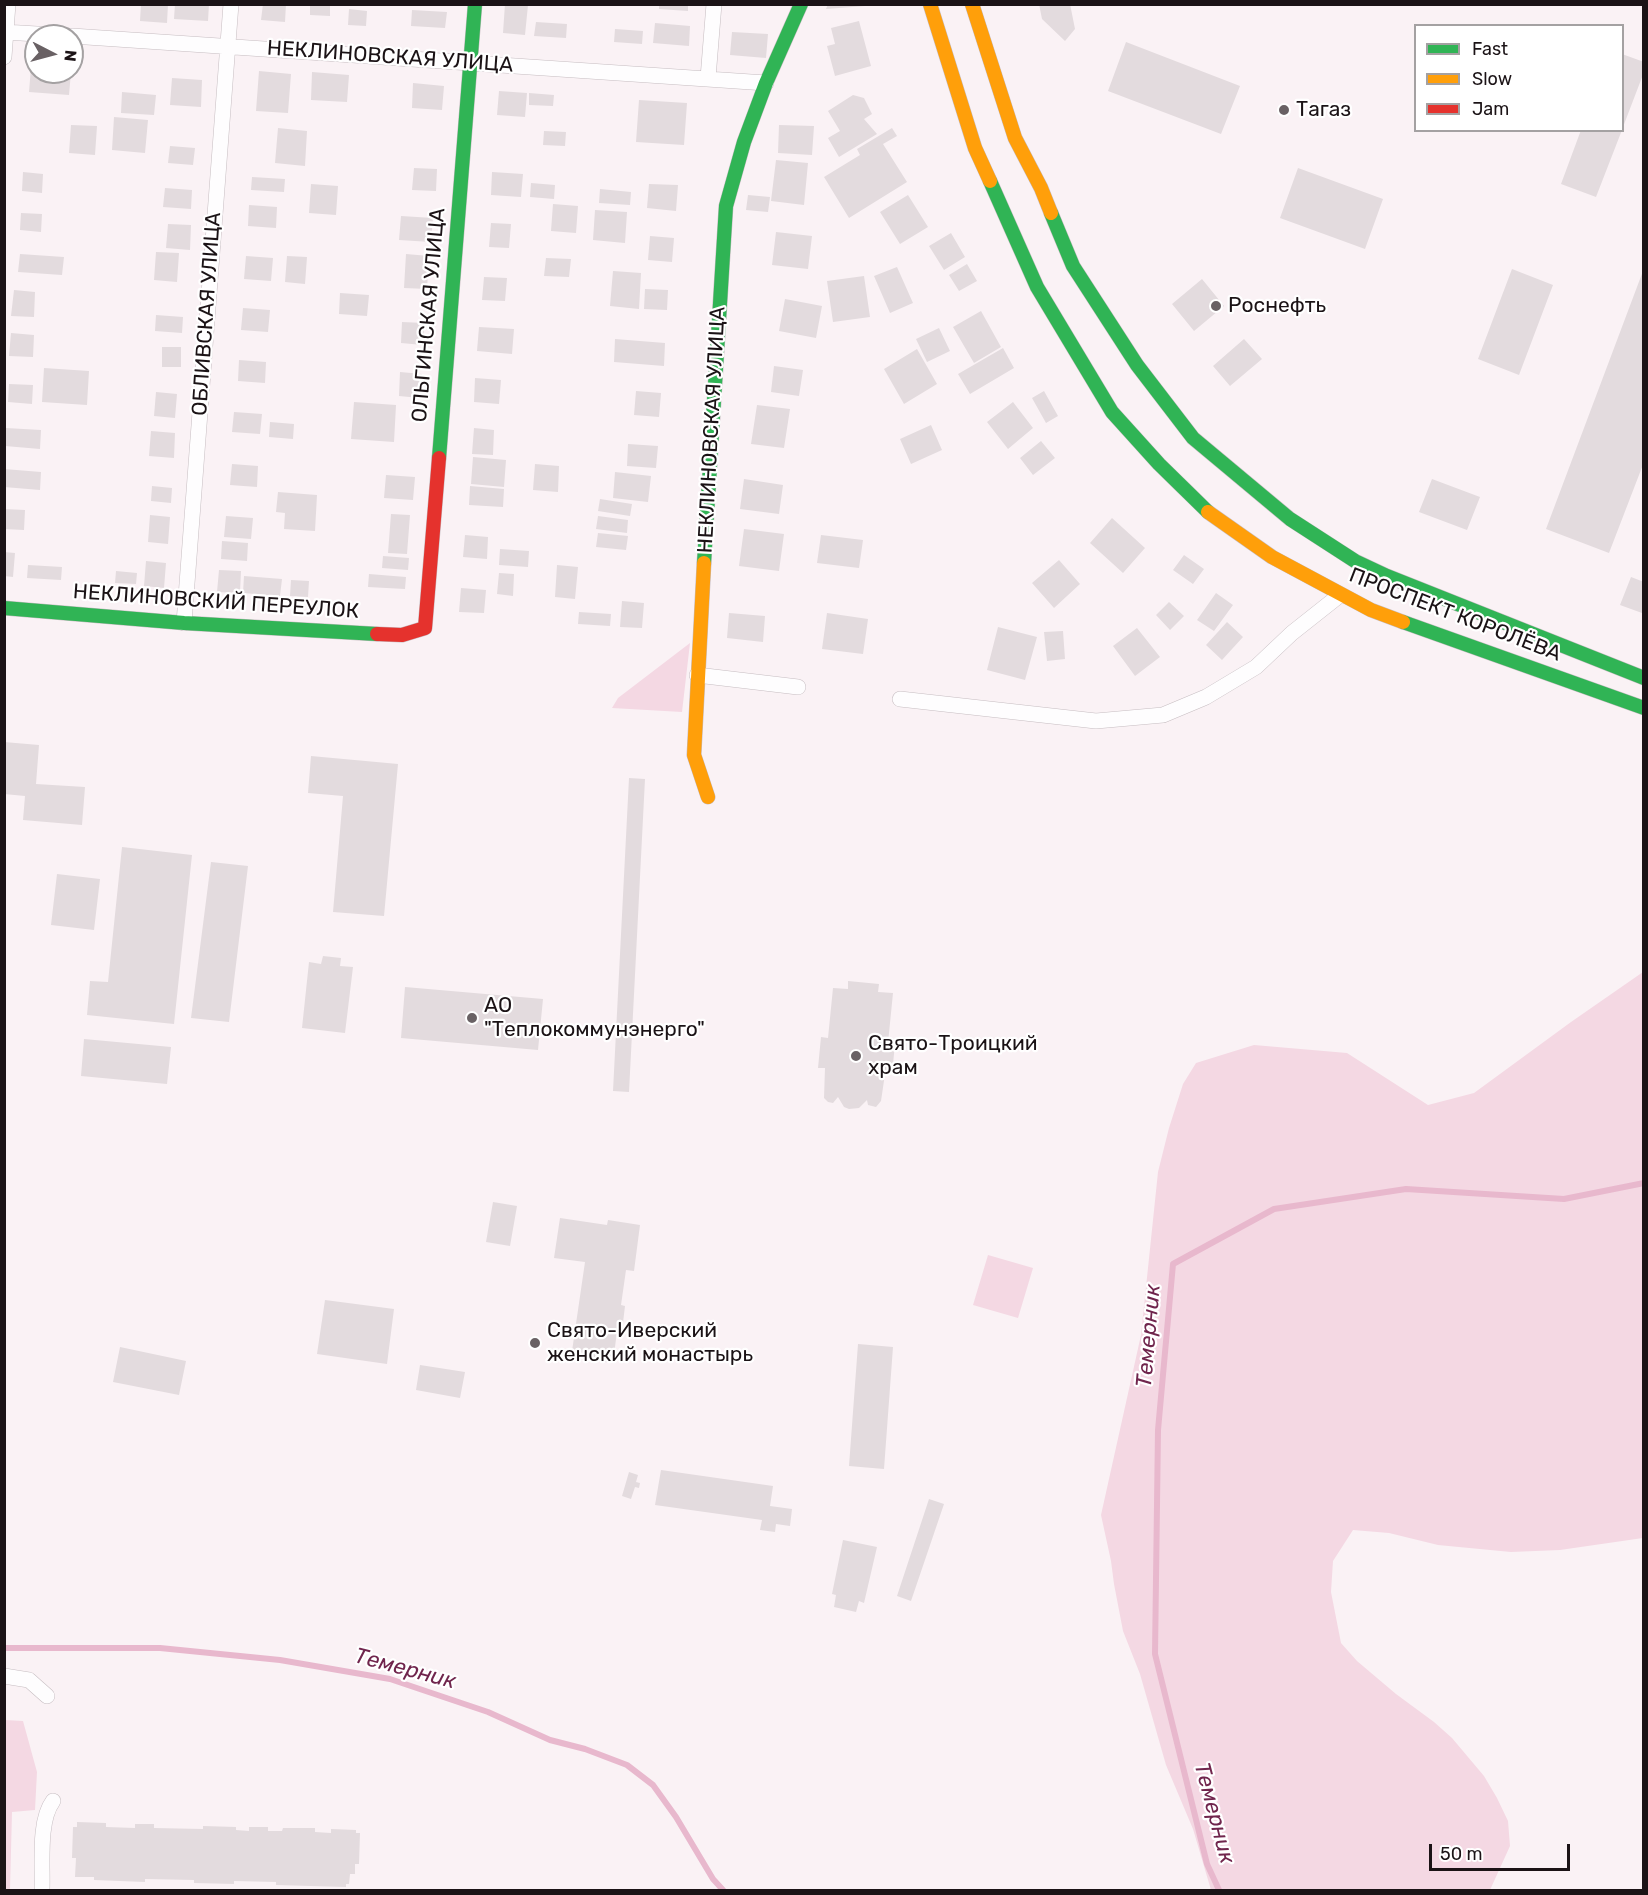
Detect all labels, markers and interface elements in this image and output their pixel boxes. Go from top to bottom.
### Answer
north arrow [24,24,84,84]
legend [1414,24,1624,132]
street label: НЕКЛИНОВСКАЯ УЛИЦА [266,36,514,78]
text: Fast [1472,38,1508,60]
text: N [60,49,80,62]
text: Slow [1472,68,1512,90]
place label: Тагаз [1296,97,1351,123]
text: Jam [1472,98,1509,120]
marker: Тагаз [1277,103,1291,117]
street label: ОЛЬГИНСКАЯ УЛИЦА [407,207,451,423]
street label: ОБЛИВСКАЯ УЛИЦА [187,211,227,417]
place label: Роснефть [1228,293,1326,319]
marker: Роснефть [1209,299,1223,313]
street label: НЕКЛИНОВСКАЯ УЛИЦА [693,306,731,554]
street label: ПРОСПЕКТ КОРОЛЁВА [1345,563,1565,667]
street label: НЕКЛИНОВСКИЙ ПЕРЕУЛОК [72,579,360,625]
place label: АО "Теплокоммунэнерго" [484,993,705,1043]
marker: АО "Теплокоммунэнерго" [465,1011,479,1025]
place label: Свято-Троицкий храм [868,1031,1038,1081]
marker: Свято-Троицкий храм [849,1049,863,1063]
water label: Темерник [1131,1283,1167,1389]
place label: Свято-Иверский женский монастырь [547,1318,753,1368]
marker: Свято-Иверский женский монастырь [528,1336,542,1350]
water label: Темерник [352,1643,458,1695]
water label: Темерник [1188,1760,1240,1866]
scale bar [1432,1832,1573,1870]
text: 50 m [1440,1843,1483,1865]

